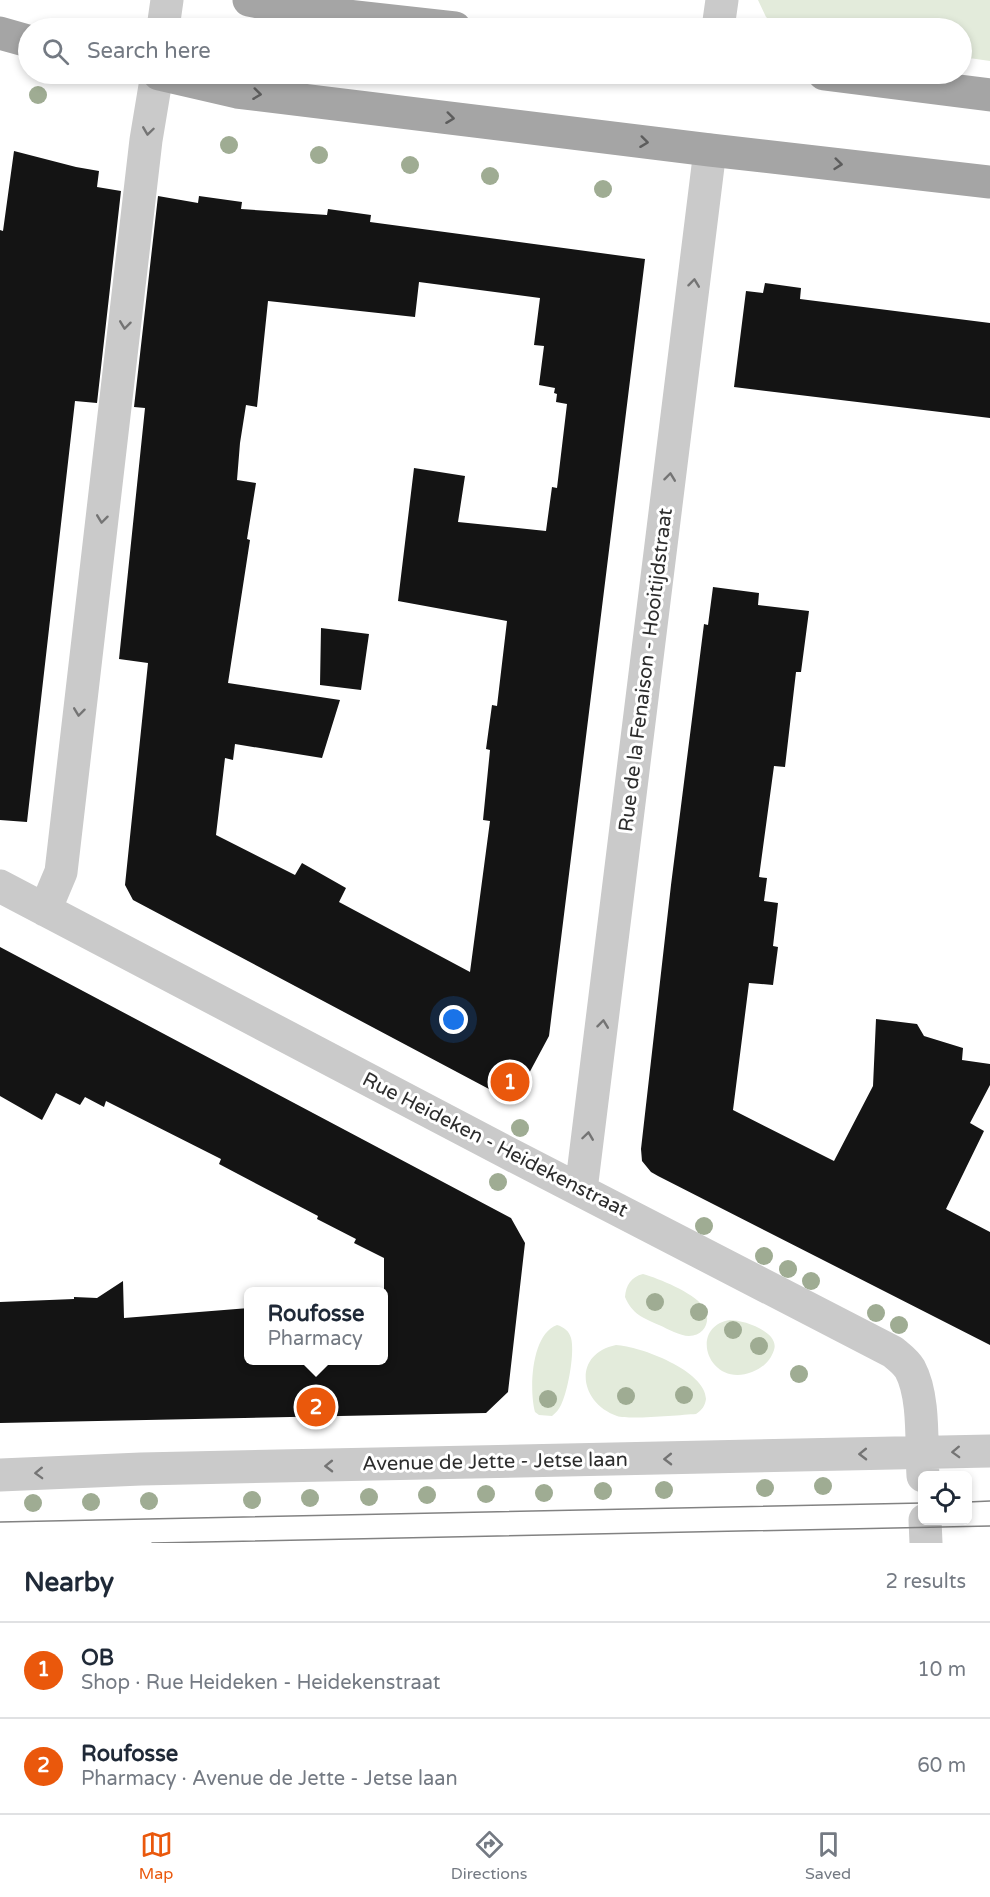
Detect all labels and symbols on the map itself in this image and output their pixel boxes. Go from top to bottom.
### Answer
one-way arrow [252,88,262,100]
one-way arrow [446,111,455,124]
one-way arrow [142,127,154,136]
one-way arrow [639,135,649,147]
one-way arrow [833,158,842,170]
one-way arrow [687,278,700,288]
one-way arrow [119,320,132,330]
one-way arrow [663,472,676,481]
street label: Rue de la Fenaison - Hooitijdstraat [614,506,678,833]
one-way arrow [96,514,109,523]
one-way arrow [74,708,86,717]
your location [439,1005,468,1034]
one-way arrow [596,1020,608,1029]
pin: 1 [490,1060,530,1104]
street label: Rue Heideken - Heidekenstraat [358,1067,632,1223]
one-way arrow [582,1132,594,1141]
pin: 2 [296,1384,336,1430]
one-way arrow [951,1446,960,1458]
street label: Avenue de Jette - Jetse laan [362,1448,628,1476]
one-way arrow [859,1448,868,1461]
one-way arrow [664,1452,673,1465]
one-way arrow [325,1459,334,1472]
one-way arrow [35,1467,44,1480]

